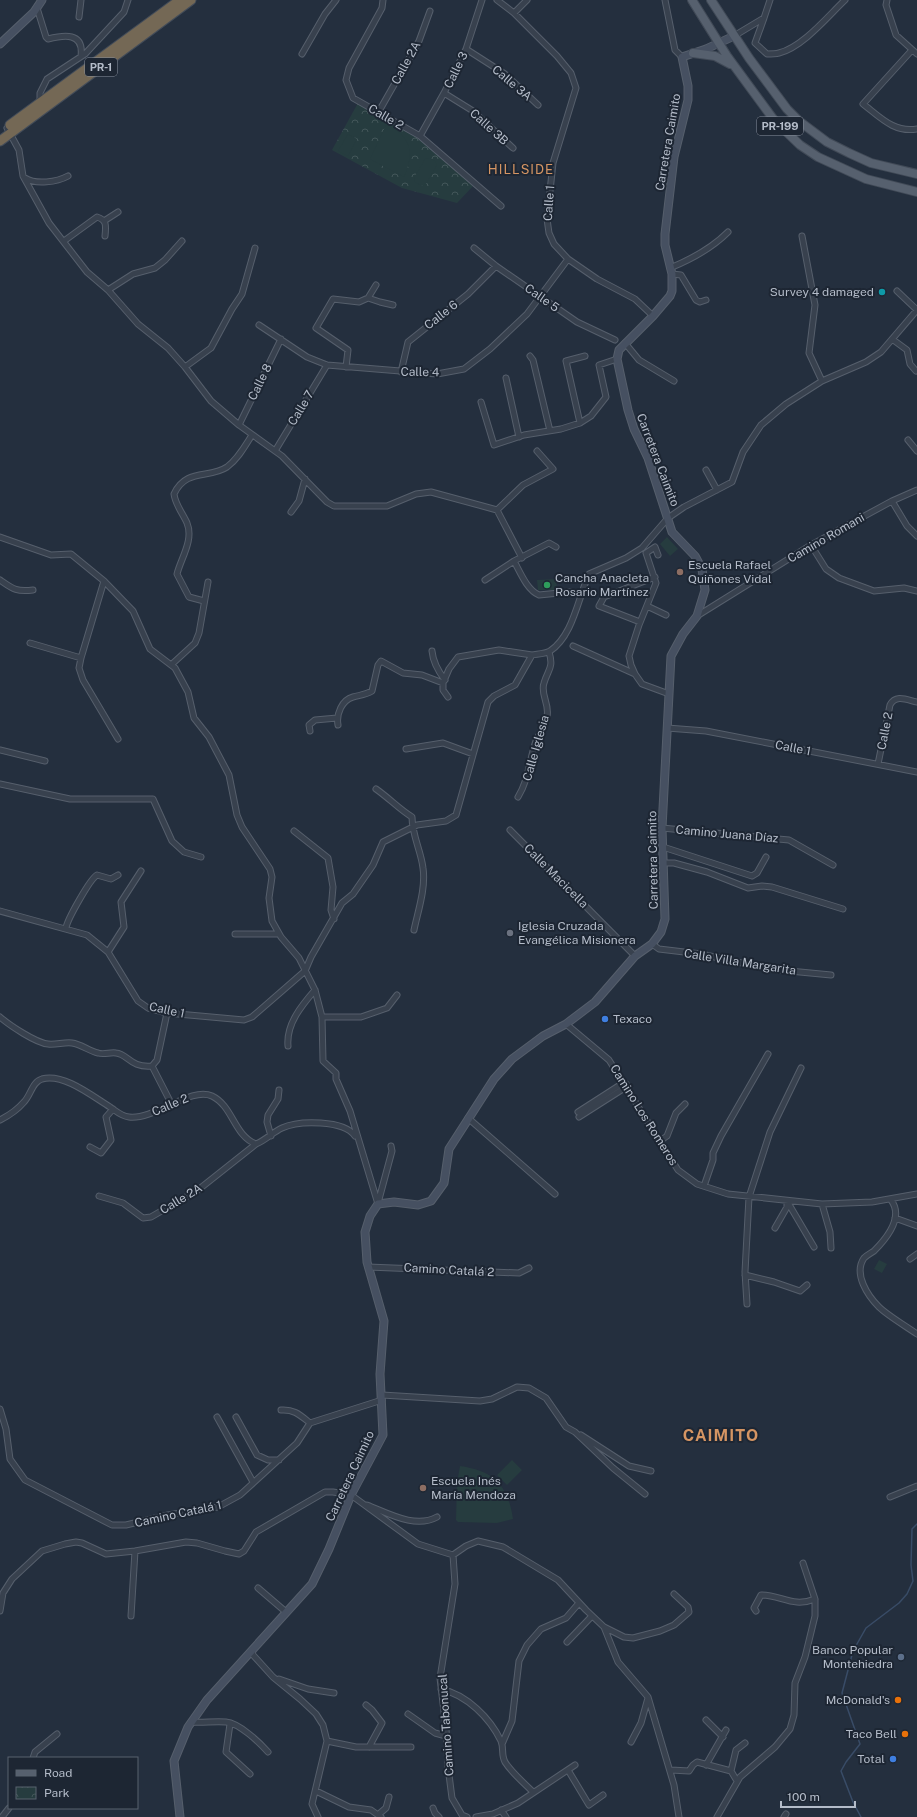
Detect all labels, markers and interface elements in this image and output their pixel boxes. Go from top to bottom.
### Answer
street label: Calle 2A [389,39,424,87]
street label: Calle 3 [441,49,471,91]
road number: PR-1 [85,58,117,76]
street label: Calle 3A [489,62,535,104]
street label: Carretera Caimito [653,92,683,192]
street label: Calle 2 [366,101,406,133]
street label: Calle 3B [467,106,511,148]
road number: PR-199 [757,117,803,135]
district label: HILLSIDE [488,162,554,177]
street label: Calle 1 [541,184,557,222]
street label: Calle 5 [522,281,562,315]
place label: Survey 4 damaged [770,285,874,299]
marker: Survey 4 damaged [877,287,887,297]
street label: Calle 6 [421,298,461,332]
street label: Calle 8 [245,361,275,403]
street label: Calle 4 [400,365,440,379]
street label: Calle 7 [285,388,317,428]
street label: Carretera Caimito [634,412,682,509]
street label: Camino Romani [785,510,867,566]
place label: Escuela Rafael Quiñones Vidal [688,558,772,586]
marker: Escuela Rafael Quiñones Vidal [675,567,685,577]
place label: Cancha Anacleta Rosario Martínez [555,571,649,599]
marker: Cancha Anacleta Rosario Martínez [542,580,552,590]
street label: Calle 2 [874,711,896,751]
street label: Calle Iglesia [520,713,552,783]
street label: Calle 1 [774,738,812,758]
street label: Carretera Caimito [645,810,661,909]
street label: Camino Juana Díaz [675,823,779,845]
street label: Calle Macicella [521,841,591,911]
place label: Iglesia Cruzada Evangélica Misionera [518,919,636,947]
marker: Iglesia Cruzada Evangélica Misionera [505,928,515,938]
street label: Calle Villa Margarita [683,946,797,978]
street label: Calle 1 [148,999,186,1021]
place label: Texaco [613,1012,652,1026]
marker: Texaco [600,1014,610,1024]
street label: Camino Los Romeros [607,1062,681,1168]
street label: Calle 2 [150,1091,190,1119]
street label: Calle 2A [157,1181,205,1217]
street label: Camino Catalá 2 [403,1261,495,1279]
district label: CAIMITO [683,1426,759,1445]
street label: Carretera Caimito [323,1428,377,1524]
place label: Escuela Inés María Mendoza [431,1474,516,1502]
marker: Escuela Inés María Mendoza [418,1483,428,1493]
street label: Camino Catalá 1 [133,1498,223,1530]
place label: Banco Popular Montehiedra [812,1643,893,1671]
marker: Banco Popular Montehiedra [896,1652,906,1662]
street label: Camino Tabonucal [435,1673,457,1777]
place label: McDonald's [826,1693,890,1707]
marker: McDonald's [893,1695,903,1705]
place label: Taco Bell [846,1727,897,1741]
marker: Taco Bell [900,1729,910,1739]
place label: Total [857,1752,885,1766]
marker: Total [888,1754,898,1764]
legend [8,1757,138,1809]
text: Road [44,1766,72,1780]
scale bar [781,1783,855,1809]
text: Park [44,1786,70,1800]
text: 100 m [787,1790,820,1804]

